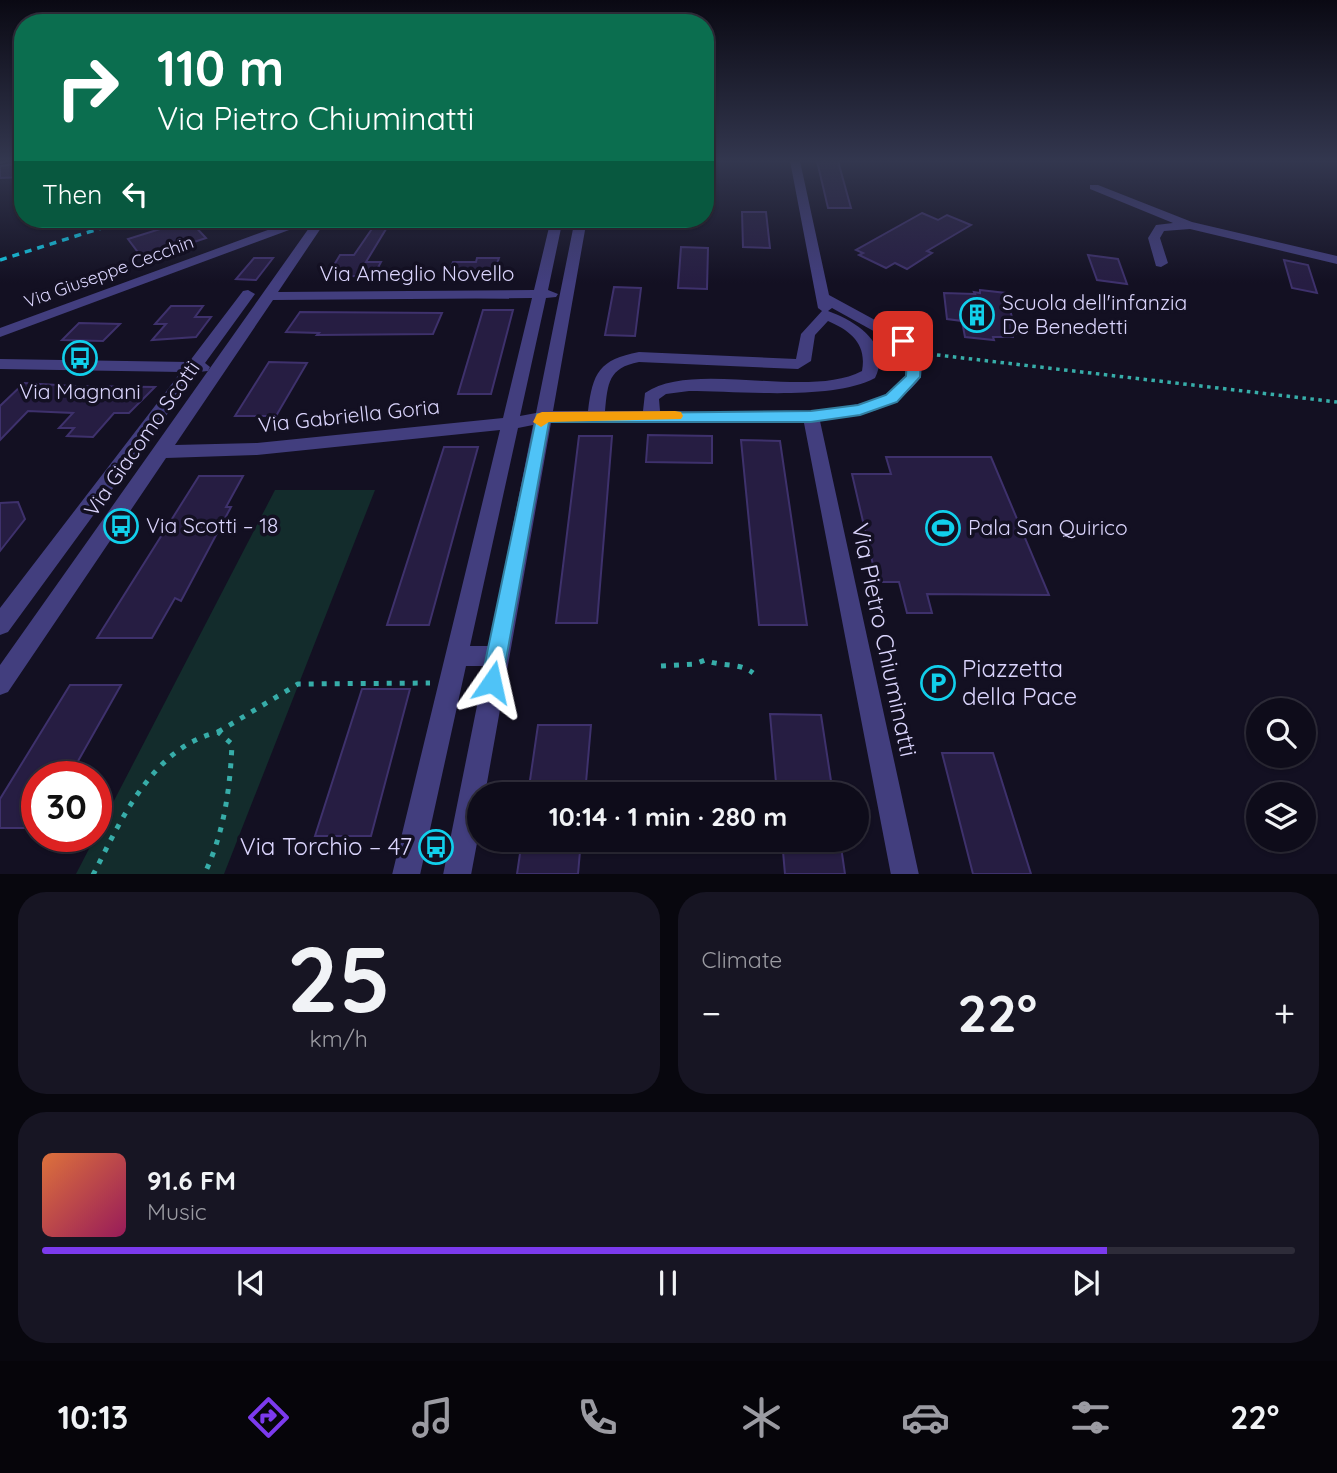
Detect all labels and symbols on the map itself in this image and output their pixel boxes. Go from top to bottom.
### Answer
street label: Via Giuseppe Cecchin [21,230,197,313]
street label: Via Ameglio Novello [319,260,515,286]
place label: Scuola dell'infanzia De Benedetti [1002,289,1187,339]
building icon: Scuola dell'infanzia De Benedetti [958,296,996,334]
pin [873,311,933,371]
bus stop icon: Via Magnani [61,339,99,377]
street label: Via Giacomo Scotti [78,356,205,521]
place label: Via Magnani [19,378,141,404]
street label: Via Gabriella Goria [257,393,441,437]
bus stop icon: Via Scotti – 18 [102,507,140,545]
sports icon: Pala San Quirico [924,509,962,547]
place label: Via Scotti – 18 [146,512,278,538]
place label: Pala San Quirico [968,514,1128,540]
street label: Via Pietro Chiuminatti [846,520,924,759]
position arrow [455,645,529,719]
place label: Piazzetta della Pace [962,653,1077,711]
parking icon: Piazzetta della Pace [919,664,957,702]
speed limit sign: 30 [21,761,112,852]
bus stop icon: Via Torchio – 47 [417,828,455,866]
place label: Via Torchio – 47 [240,831,412,861]

